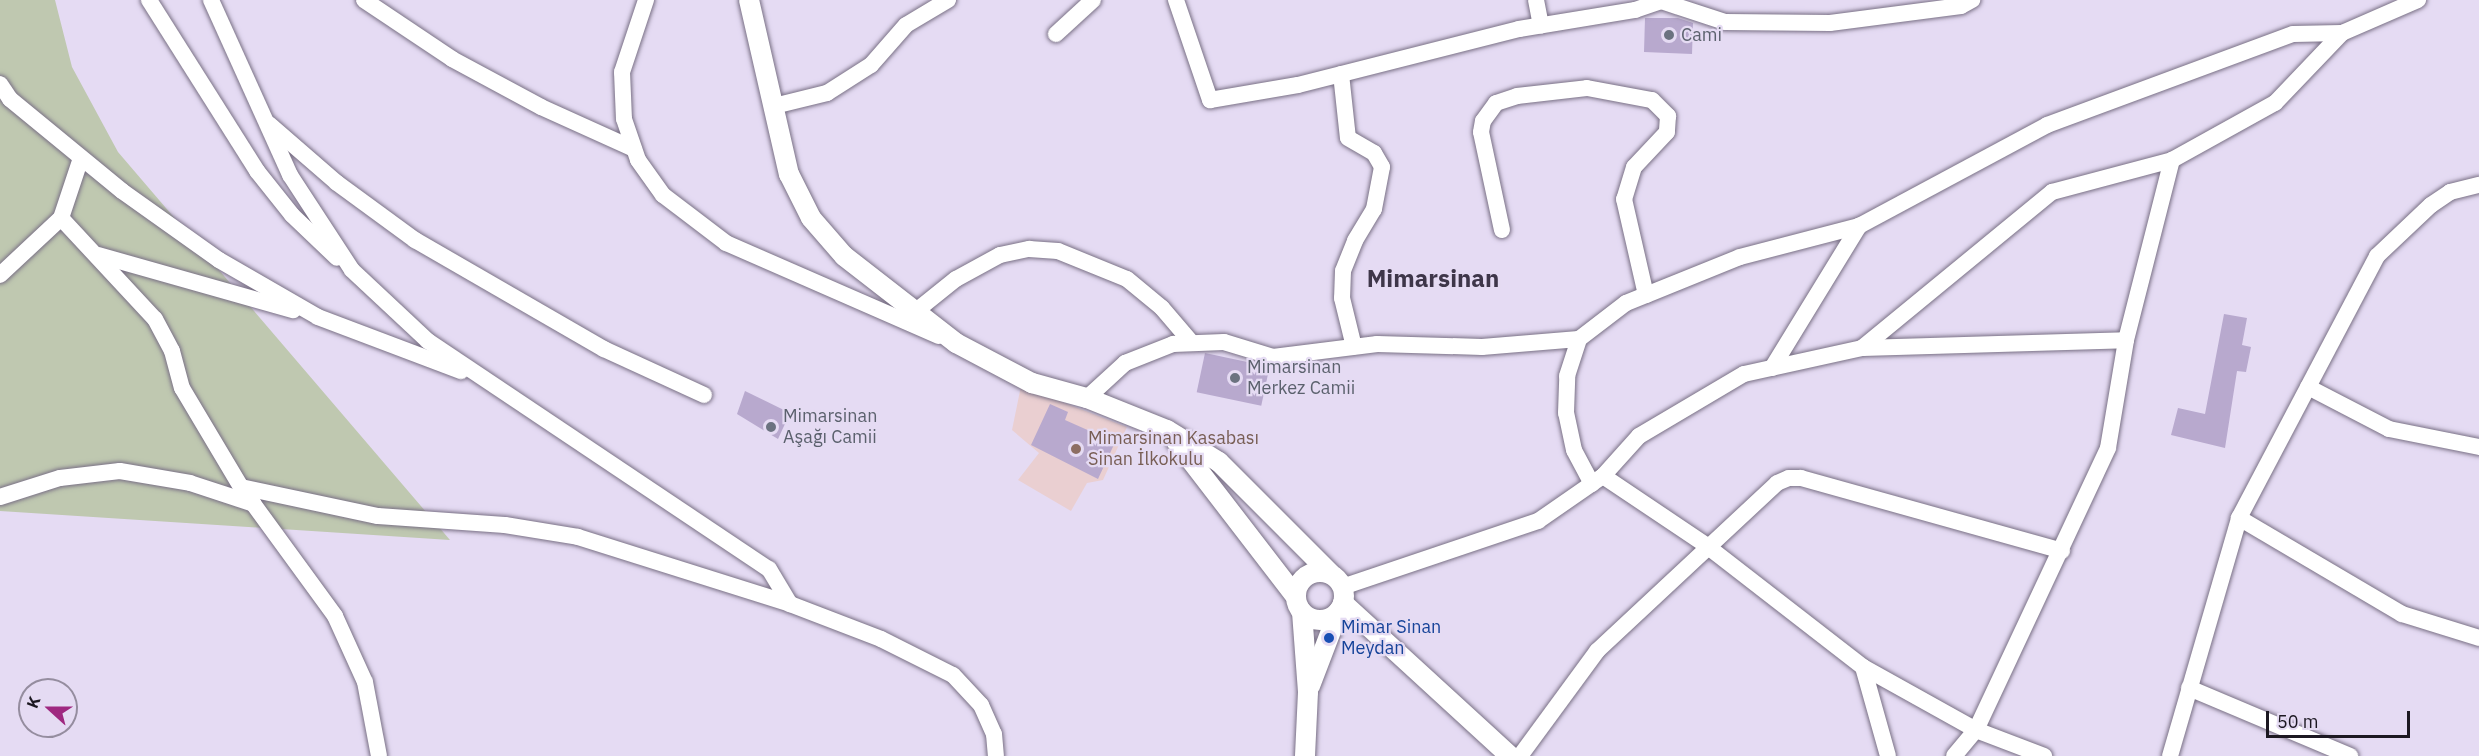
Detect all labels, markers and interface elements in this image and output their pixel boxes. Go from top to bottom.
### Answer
place label: Cami [1681,24,1722,46]
marker: Cami [1662,28,1676,42]
district label: Mimarsinan [1367,265,1499,293]
place label: Mimarsinan Merkez Camii [1247,357,1355,400]
marker: Mimarsinan Merkez Camii [1228,371,1242,385]
place label: Mimarsinan Aşağı Camii [783,406,877,448]
marker: Mimarsinan Aşağı Camii [764,420,778,434]
place label: Mimarsinan Kasabası Sinan İlkokulu [1088,428,1259,470]
marker: Mimarsinan Kasabası Sinan İlkokulu [1069,442,1083,456]
place label: Mimar Sinan Meydan [1341,617,1441,660]
marker: Mimar Sinan Meydan [1322,631,1336,645]
north arrow [18,678,78,738]
text: K [22,693,44,711]
scale bar [2269,699,2413,737]
text: 50 m [2277,710,2319,733]

